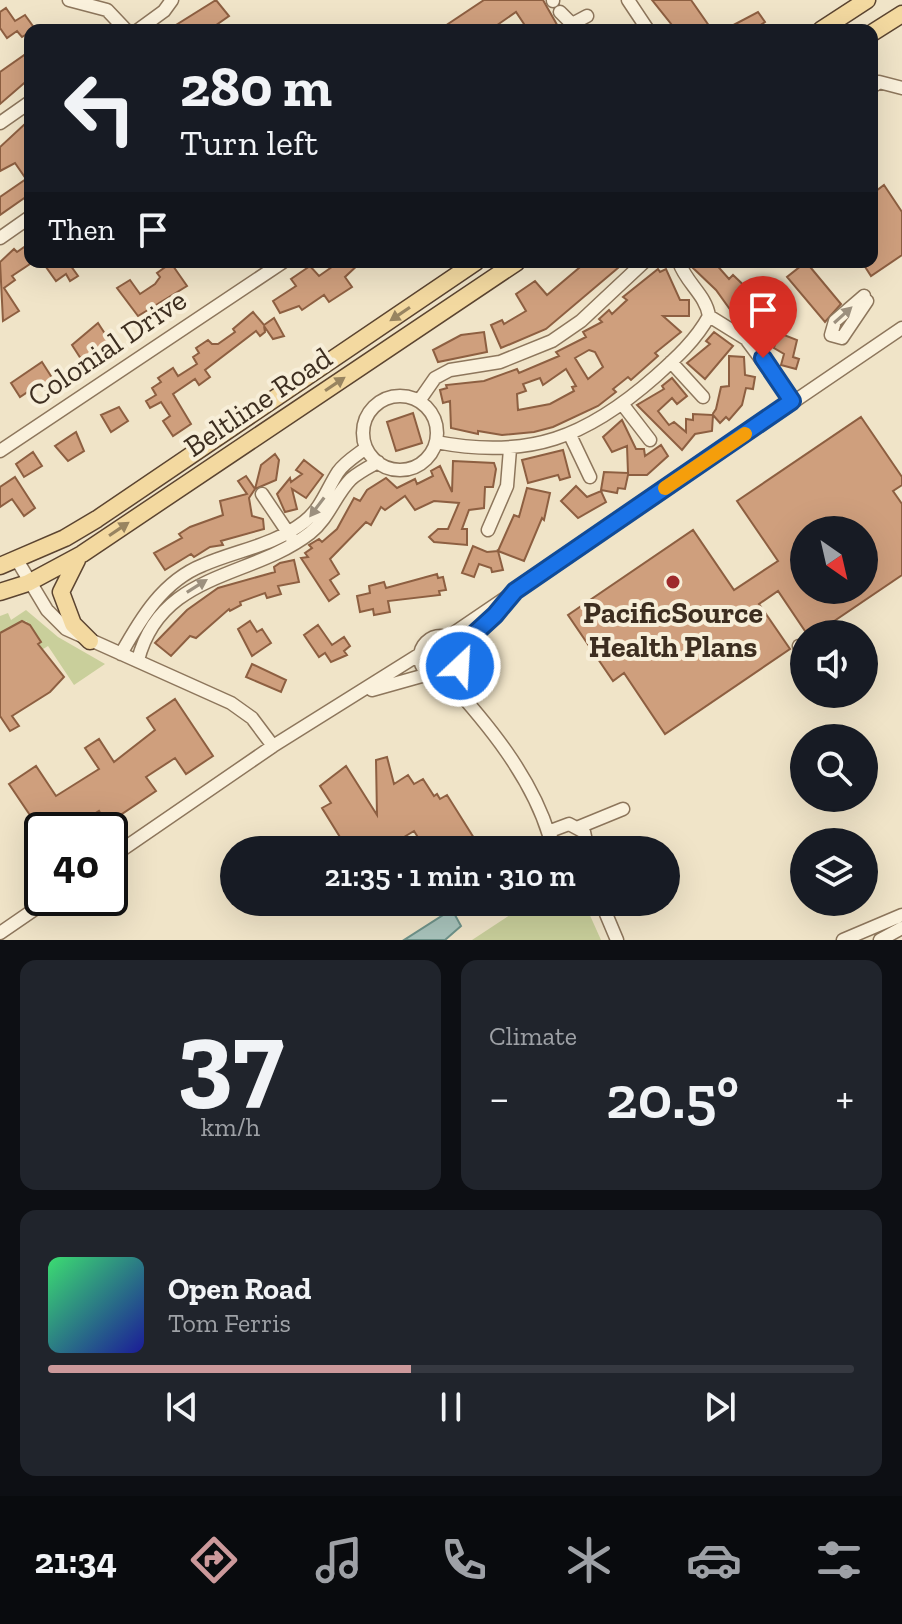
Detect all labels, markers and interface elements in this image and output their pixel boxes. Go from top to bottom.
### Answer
text: 280 m [180,53,332,120]
icon: left [48,56,152,160]
text: Turn left [180,121,318,164]
icon: arrive [131,208,175,252]
text: Then [48,212,115,248]
pin [729,276,797,358]
street label: Colonial Drive [21,282,193,414]
icon: arrive [741,288,785,332]
one-way arrow [390,306,411,321]
one-way arrow [834,306,853,324]
street label: Beltline Road [177,339,339,465]
one-way arrow [325,377,346,392]
one-way arrow [310,497,326,517]
north arrow [790,516,878,604]
map controls [790,516,878,916]
one-way arrow [108,522,130,537]
marker: PacificSource Health Plans [664,573,682,591]
one-way arrow [186,579,208,593]
place label: PacificSource Health Plans [583,595,763,665]
button: sound [790,620,878,708]
position arrow [418,624,502,708]
button: search [790,724,878,812]
speed limit sign: 40 [24,812,128,916]
button: layers [790,828,878,916]
text: 21:35 · 1 min · 310 m [324,858,576,894]
text: 37 [177,996,284,1121]
text: Climate [489,1020,577,1052]
text: 20.5° [606,1061,739,1133]
text: − [489,1071,510,1124]
text: + [835,1071,854,1124]
text: km/h [201,1111,260,1143]
text: Open Road [168,1271,311,1307]
text: Tom Ferris [168,1307,291,1339]
icon: previous [160,1385,204,1429]
icon: pause [429,1385,473,1429]
icon: next [698,1385,742,1429]
icon: directions [186,1532,242,1588]
icon: music [311,1532,367,1588]
icon: phone [436,1532,492,1588]
icon: climate [561,1532,617,1588]
icon: car [686,1532,742,1588]
icon: filters [811,1532,867,1588]
text: 21:34 [35,1539,117,1582]

